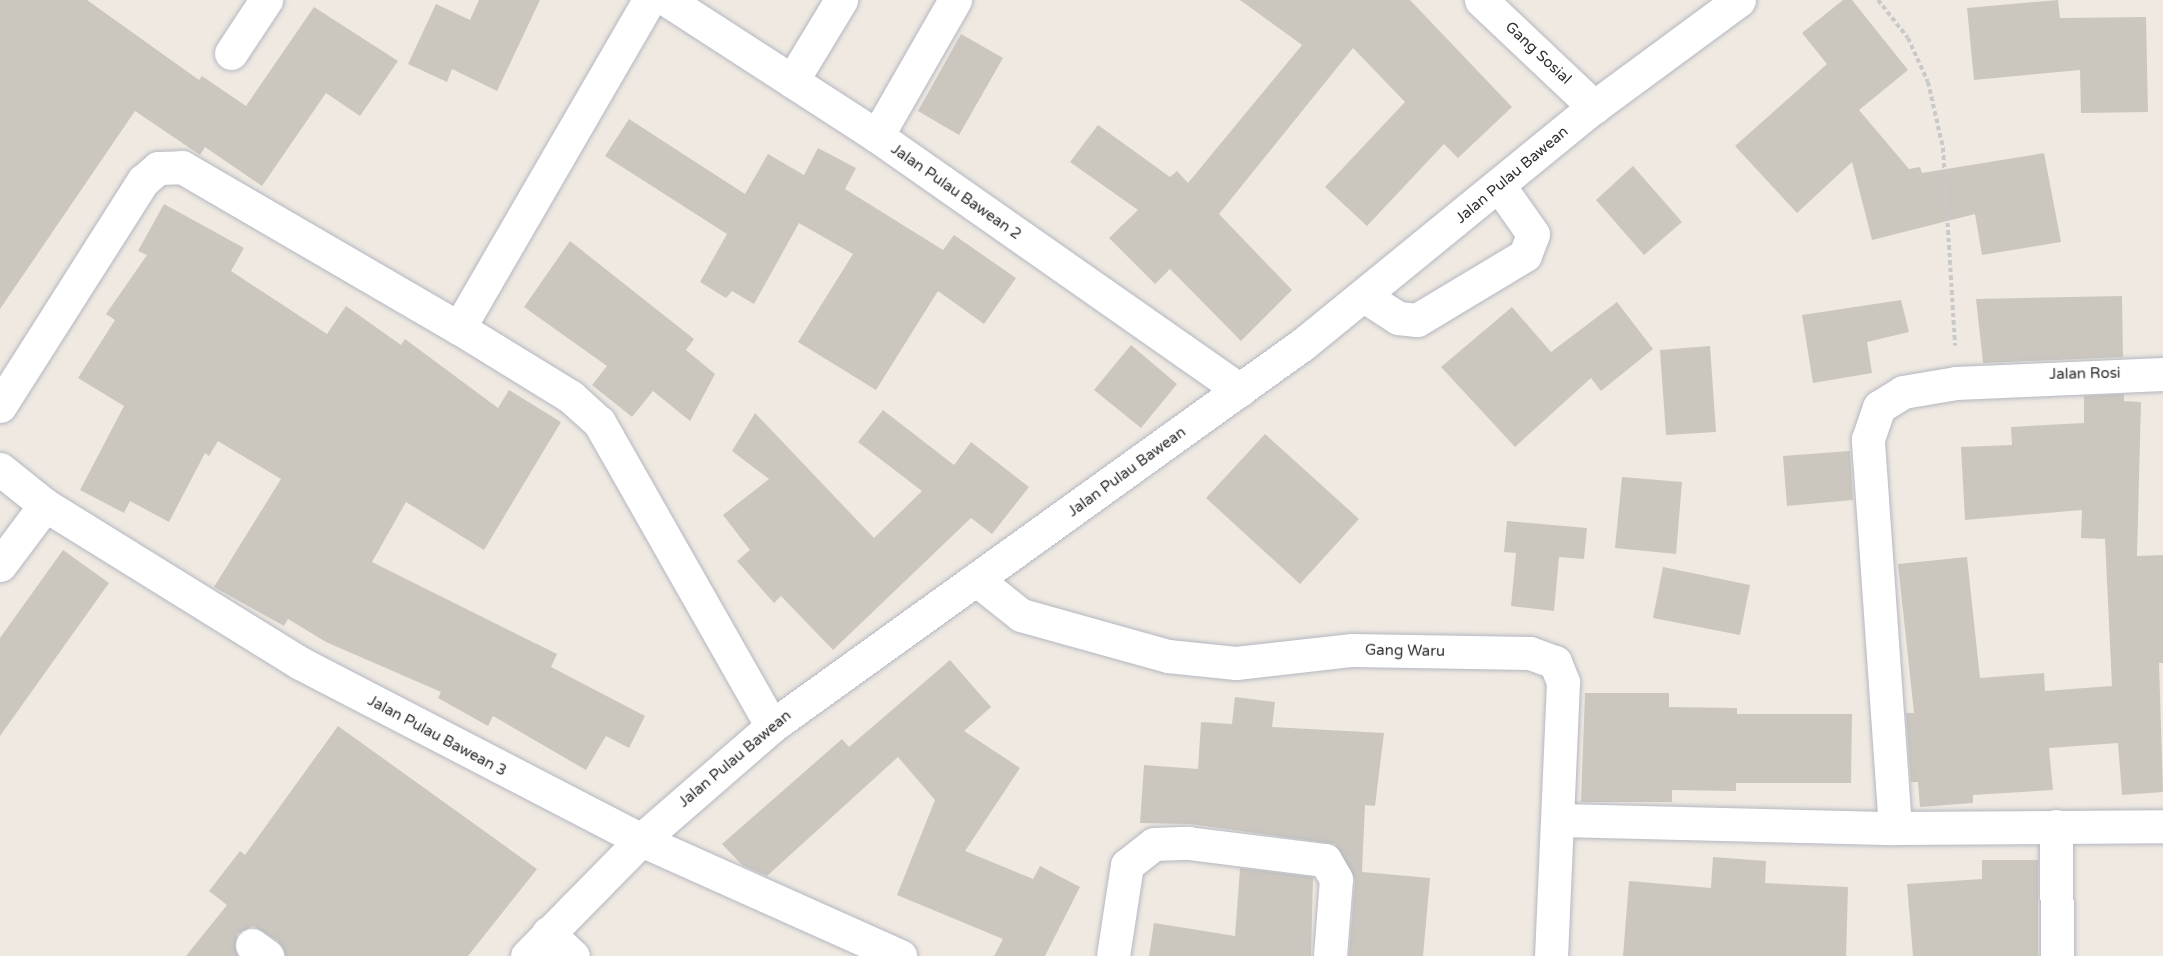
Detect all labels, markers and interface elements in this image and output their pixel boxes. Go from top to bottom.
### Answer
street label: Gang Sosial [1501,18,1575,88]
street label: Jalan Pulau Bawean [1452,123,1572,227]
street label: Jalan Pulau Bawean 2 [887,140,1025,244]
street label: Jalan Rosi [2049,364,2121,384]
street label: Jalan Pulau Bawean [1065,423,1189,521]
street label: Gang Waru [1365,641,1445,661]
street label: Jalan Pulau Bawean 3 [364,692,510,780]
street label: Jalan Pulau Bawean [675,707,795,811]

